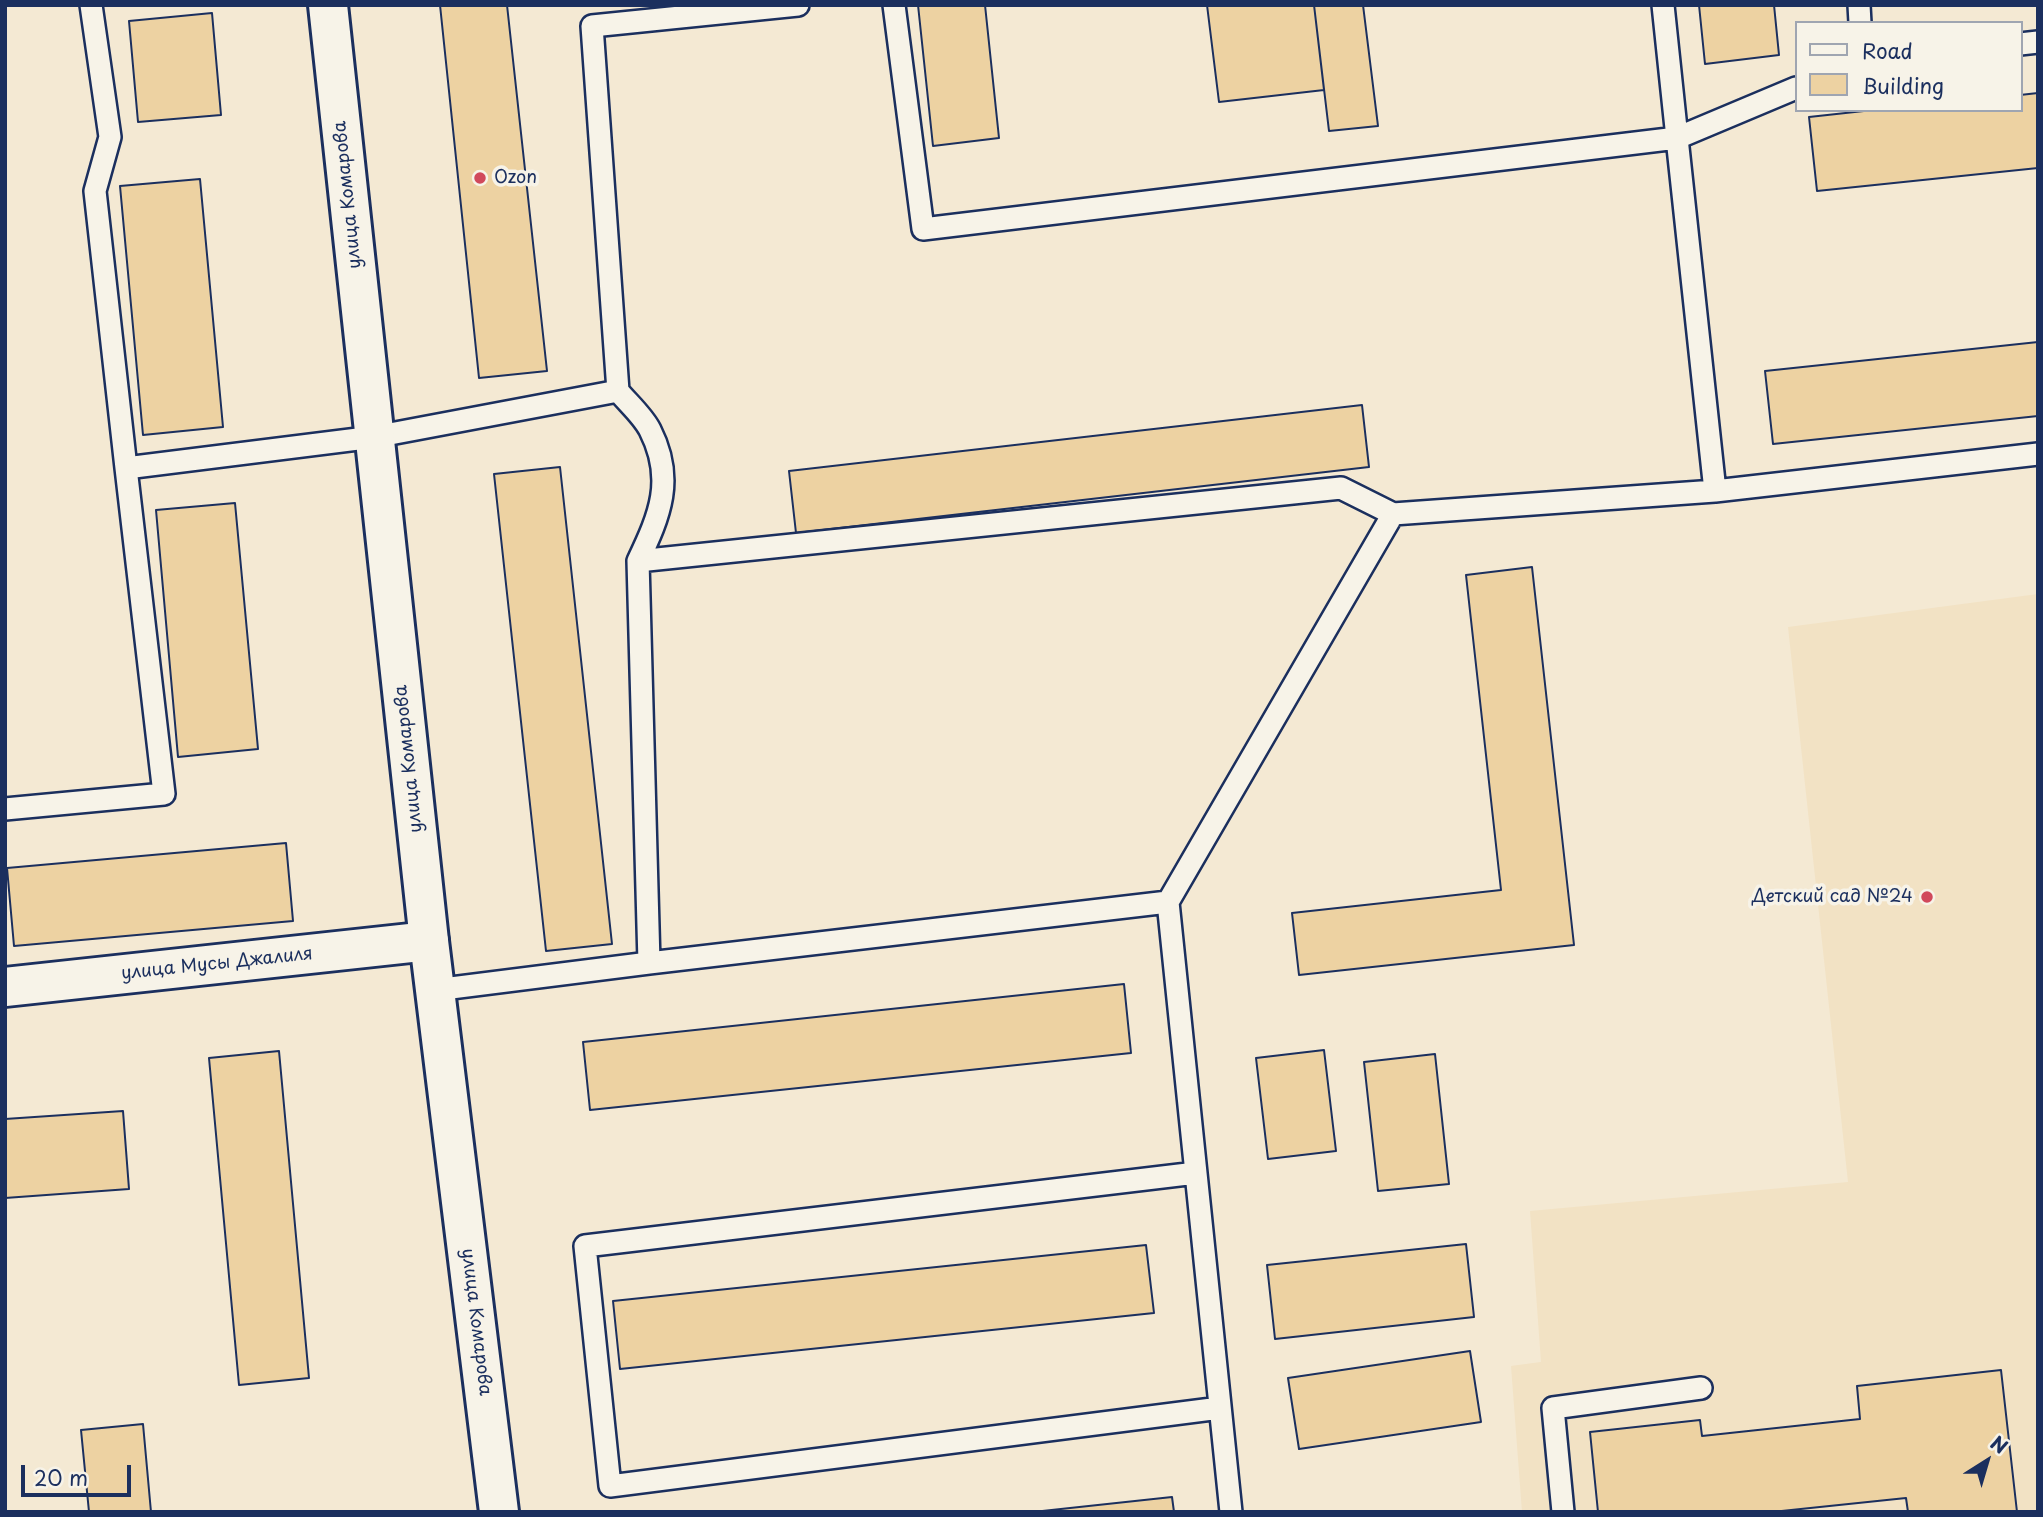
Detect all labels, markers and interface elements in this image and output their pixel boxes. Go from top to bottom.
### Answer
legend [1794,21,2022,112]
text: Road [1862,34,1913,66]
text: Building [1862,69,1944,101]
street label: улица Комарова [330,120,366,270]
place label: Ozon [494,167,537,189]
marker: Ozon [472,170,488,186]
street label: улица Комарова [391,684,427,834]
place label: Детский сад №24 [1752,886,1913,908]
marker: Детский сад №24 [1919,889,1935,905]
street label: улица Мусы Джалиля [120,943,314,985]
street label: улица Комарова [456,1247,496,1397]
north arrow [1952,1426,2022,1496]
text: N [1985,1429,2014,1460]
scale bar [24,1450,135,1494]
text: 20 m [34,1461,88,1493]

